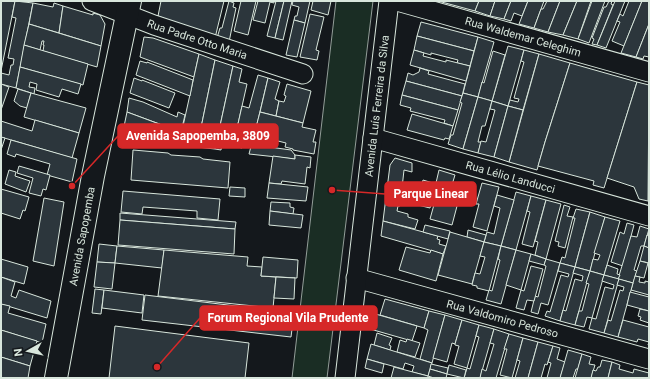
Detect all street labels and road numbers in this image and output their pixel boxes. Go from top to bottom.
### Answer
street label: Rua Waldemar Celeghim [464,14,583,59]
street label: Rua Padre Otto Maria [145,16,249,62]
street label: Avenida Luís Ferreira da Silva [362,34,391,177]
street label: Rua Lélio Landucci [464,158,557,196]
street label: Avenida Sapopemba [66,186,97,287]
street label: Rua Valdomiro Pedroso [445,297,560,340]

